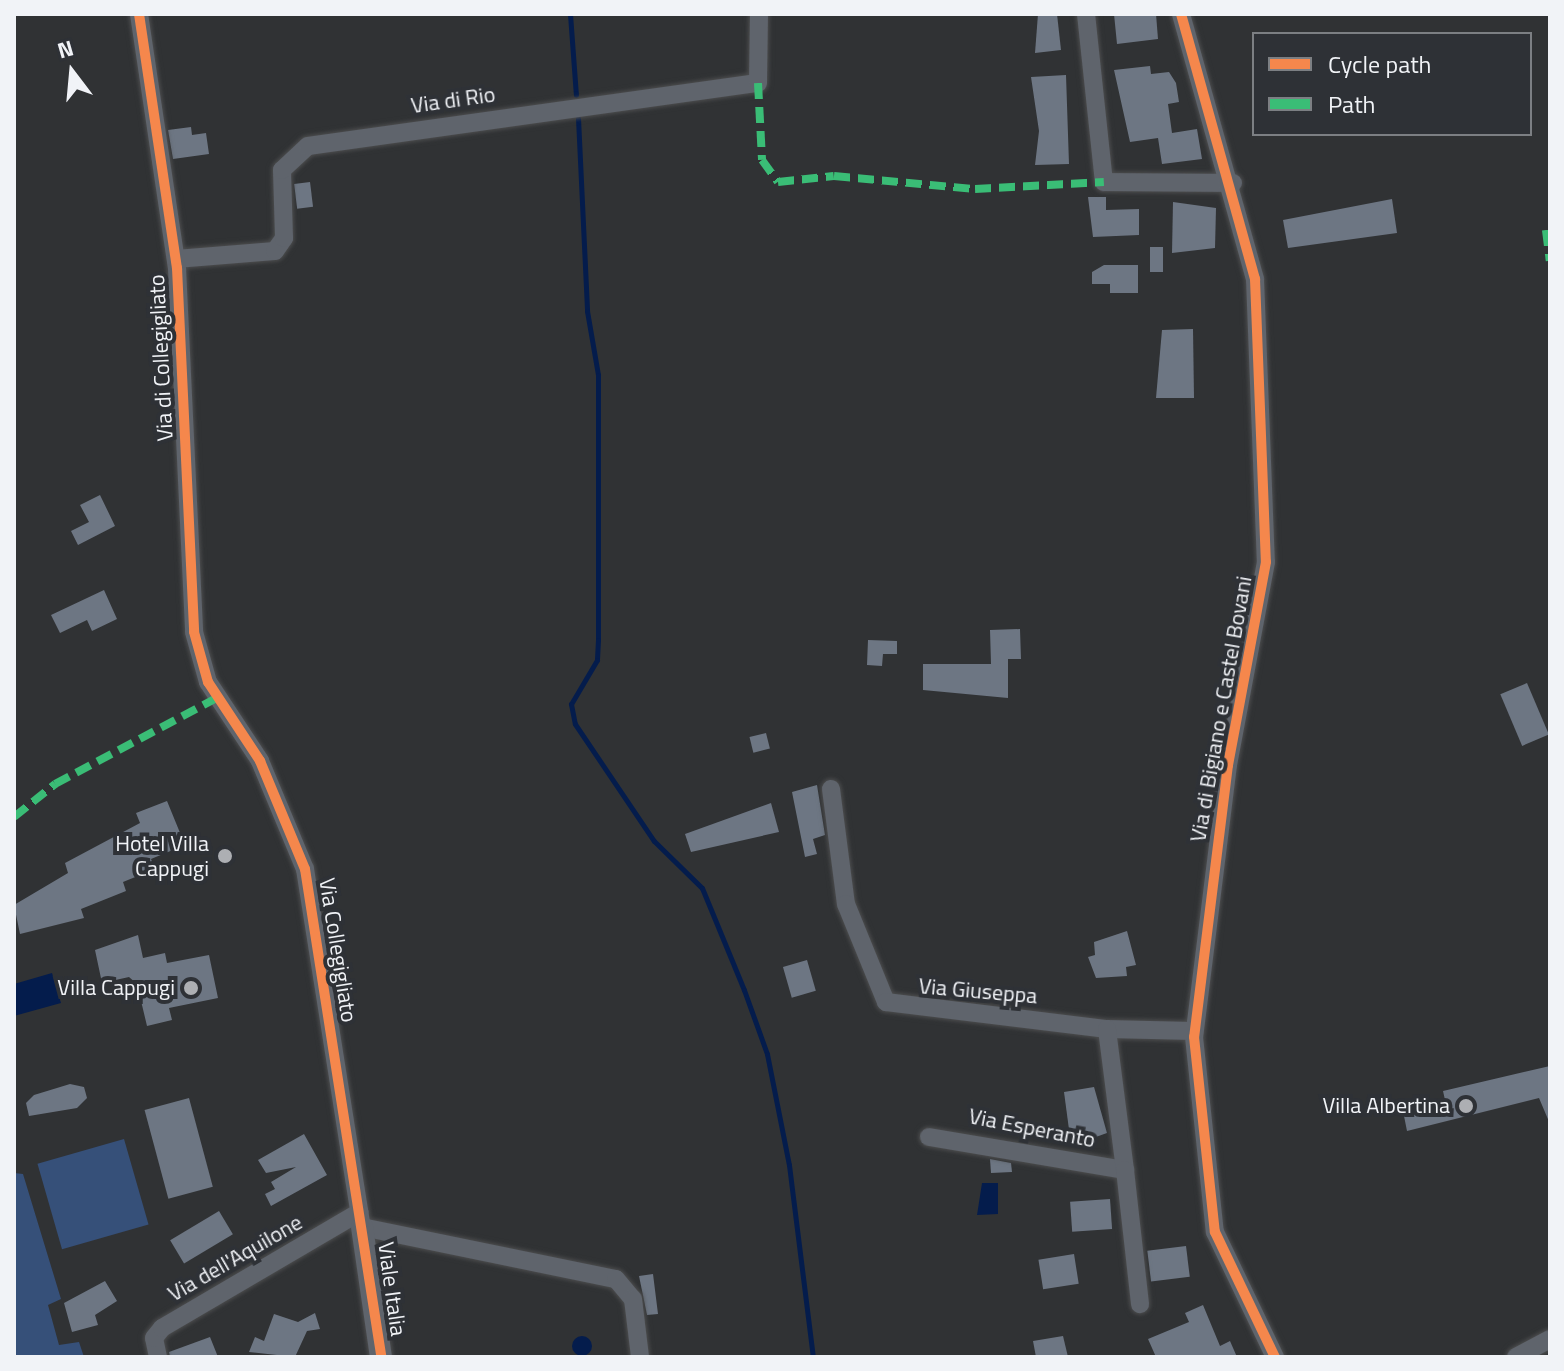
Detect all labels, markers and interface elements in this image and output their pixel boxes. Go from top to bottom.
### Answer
text: N [53,30,77,67]
north arrow [32,32,112,112]
legend [1252,32,1532,136]
text: Cycle path [1328,46,1431,82]
street label: Via di Rio [409,81,497,119]
text: Path [1328,86,1375,122]
street label: Via di Collegigliato [143,274,179,442]
street label: Via di Bigiano e Castel Bovani [1185,574,1257,844]
place label: Hotel Villa Cappugi [115,830,209,882]
marker: Hotel Villa Cappugi [216,847,234,865]
street label: Via Collegigliato [314,876,362,1024]
street label: Via Giuseppa [918,973,1038,1009]
place label: Villa Cappugi [57,975,175,1001]
marker: Villa Cappugi [182,979,200,997]
place label: Villa Albertina [1322,1093,1450,1119]
marker: Villa Albertina [1457,1097,1475,1115]
street label: Via Esperanto [967,1103,1097,1153]
street label: Via dell'Aquilone [163,1209,307,1307]
street label: Viale Italia [372,1240,412,1338]

